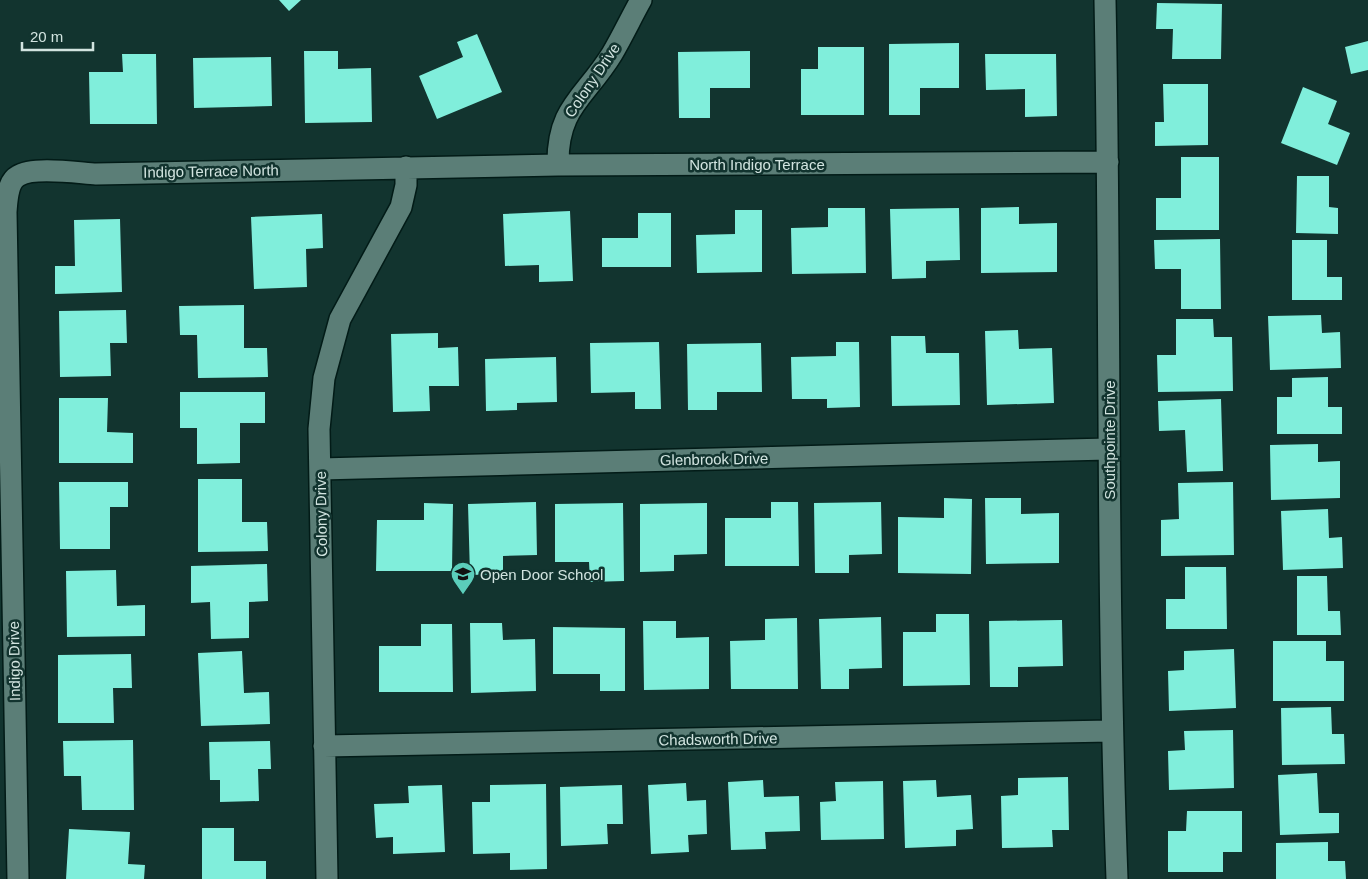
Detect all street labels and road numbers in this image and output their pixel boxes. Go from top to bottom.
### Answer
street label: Colony Drive [561,40,623,120]
street label: North Indigo Terrace [689,156,825,173]
street label: Indigo Terrace North [143,161,279,181]
street label: Southpointe Drive [1101,380,1118,500]
street label: Glenbrook Drive [660,450,768,468]
street label: Colony Drive [312,471,330,557]
street label: Indigo Drive [5,621,23,701]
street label: Chadsworth Drive [658,729,778,749]

